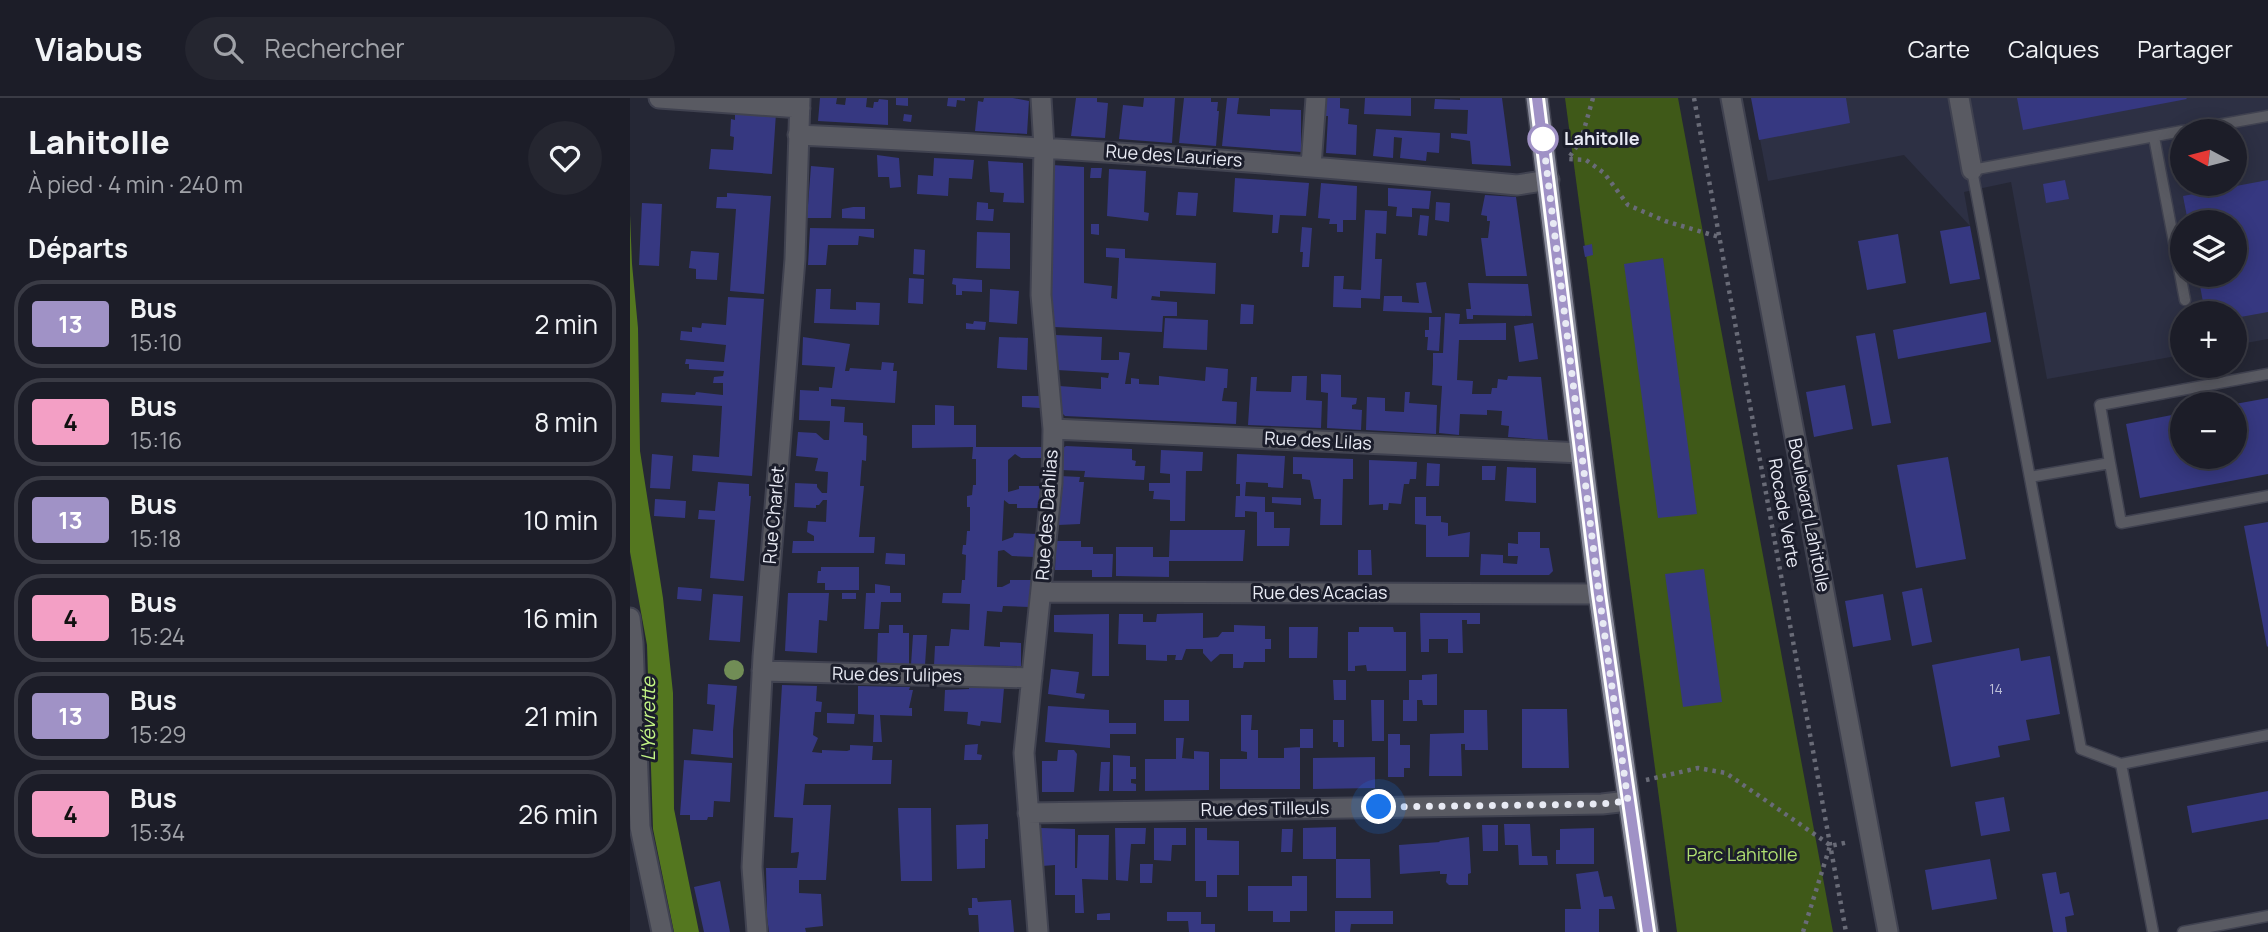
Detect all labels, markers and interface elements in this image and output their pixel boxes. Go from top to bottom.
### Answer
search box [185,17,675,80]
text: Viabus [35,26,143,71]
icon: search [209,29,247,67]
text: Rechercher [265,30,405,66]
text: Carte [1908,32,1970,65]
text: Calques [2008,32,2099,65]
text: Partager [2137,32,2233,65]
text: Lahitolle [28,119,170,164]
north arrow [2170,119,2247,196]
map controls [2170,119,2247,469]
button: heart [528,121,602,195]
marker: Lahitolle [1528,124,1558,154]
place label: Lahitolle [1564,126,1640,150]
street label: Rue des Lauriers [1105,138,1243,172]
text: À pied · 4 min · 240 m [28,168,243,200]
button: layers [2170,210,2247,287]
text: Départs [28,230,128,266]
text: Bus [130,290,177,326]
button: + [2170,301,2247,378]
text: 2 min [534,306,598,342]
text: 13 [58,307,83,340]
text: 15:10 [130,326,182,358]
text: Bus [130,388,177,424]
button: − [2170,392,2247,469]
text: 8 min [534,404,598,440]
text: 4 [63,405,78,438]
text: 15:16 [130,424,182,456]
street label: Rue des Lilas [1264,425,1372,455]
street label: Boulevard Lahitolle [1783,436,1837,594]
street label: Rue des Dahlias [1029,449,1063,581]
street label: Rocade Verte [1764,456,1806,569]
street label: Rue Charlet [757,465,789,565]
text: Bus [130,486,177,522]
text: 10 min [523,502,598,538]
text: 13 [58,503,83,536]
text: 15:18 [130,522,181,554]
street label: Rue des Acacias [1252,580,1388,604]
text: Bus [130,584,177,620]
text: 16 min [523,600,598,636]
text: 4 [63,601,78,634]
text: 15:24 [130,620,185,652]
street label: Rue des Tulipes [832,661,962,687]
water label: L'Yévrette [635,675,661,761]
house number: 14 [1989,679,2003,698]
text: Bus [130,682,177,718]
text: 21 min [524,698,598,734]
text: 13 [58,699,83,732]
text: 15:29 [130,718,187,750]
text: Bus [130,780,177,816]
your location [1361,789,1396,824]
street label: Rue des Tilleuls [1200,795,1329,821]
text: 26 min [518,796,598,832]
text: 4 [63,797,78,830]
text: 15:34 [130,816,185,848]
park label: Parc Lahitolle [1687,842,1797,866]

